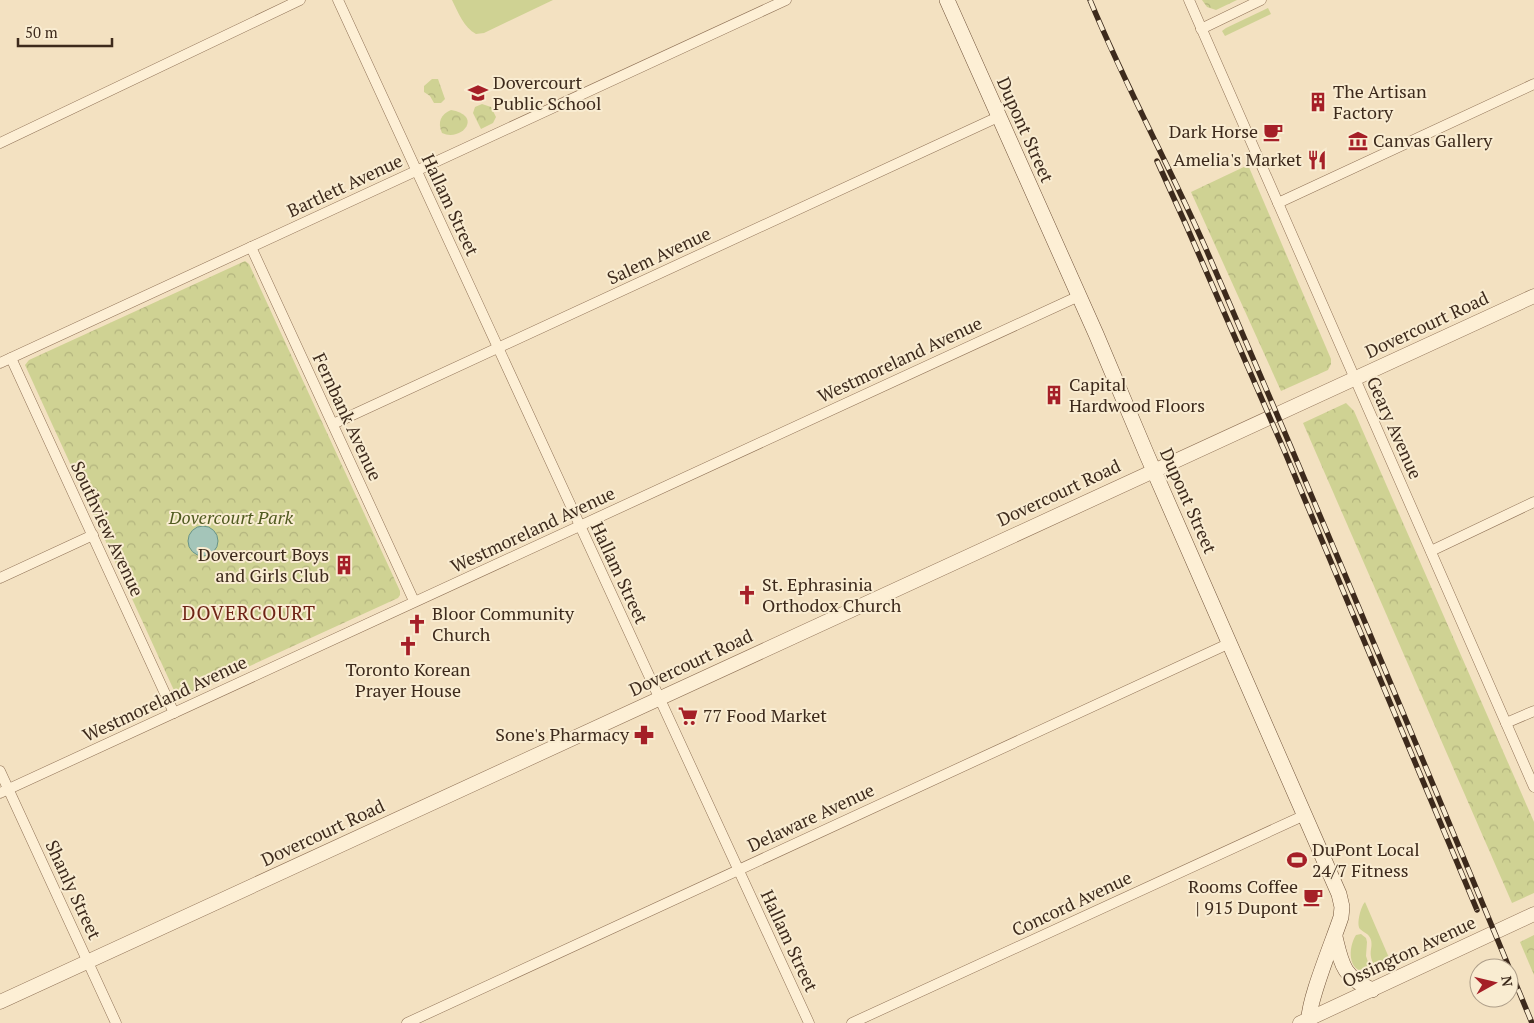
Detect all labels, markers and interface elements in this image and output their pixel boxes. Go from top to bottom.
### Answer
scale bar [18,15,111,47]
text: 50 m [25,22,58,42]
place label: Dovercourt Public School [493,70,601,115]
street label: Dupont Street [992,73,1060,186]
place label: The Artisan Factory [1333,79,1427,124]
school or university icon: Dovercourt Public School [467,82,489,104]
building icon: The Artisan Factory [1307,91,1329,113]
place label: Dark Horse [1169,119,1258,143]
cafe icon: Dark Horse [1262,121,1284,143]
place label: Canvas Gallery [1373,128,1493,152]
museum icon: Canvas Gallery [1347,130,1369,152]
place label: Amelia's Market [1173,147,1302,171]
street label: Bartlett Avenue [283,148,406,222]
restaurant icon: Amelia's Market [1306,149,1328,171]
street label: Hallam Street [417,150,485,260]
street label: Salem Avenue [603,221,714,290]
street label: Dovercourt Road [1361,285,1492,363]
street label: Westmoreland Avenue [813,310,986,408]
street label: Fernbank Avenue [308,349,388,484]
place label: Capital Hardwood Floors [1069,372,1205,417]
street label: Geary Avenue [1362,373,1428,483]
building icon: Capital Hardwood Floors [1043,384,1065,406]
street label: Dupont Street [1155,444,1223,557]
street label: Dovercourt Road [993,453,1124,531]
street label: Southview Avenue [66,457,150,600]
street label: Westmoreland Avenue [446,480,619,578]
park label: Dovercourt Park [168,505,293,529]
street label: Hallam Street [586,518,654,628]
place label: Dovercourt Boys and Girls Club [198,542,329,587]
building icon: Dovercourt Boys and Girls Club [333,554,355,576]
place label: St. Ephrasinia Orthodox Church [762,572,902,617]
church icon: St. Ephrasinia Orthodox Church [736,584,758,606]
district label: DOVERCOURT [182,600,316,625]
place label: Bloor Community Church [432,601,575,646]
church icon: Bloor Community Church [406,613,428,635]
street label: Dovercourt Road [625,623,756,701]
church icon: Toronto Korean Prayer House [397,635,419,657]
street label: Westmoreland Avenue [78,649,251,747]
place label: Toronto Korean Prayer House [346,657,471,702]
place label: 77 Food Market [703,703,827,727]
supermarket icon: 77 Food Market [677,705,699,727]
place label: Sone's Pharmacy [495,722,630,746]
pharmacy icon: Sone's Pharmacy [633,724,655,746]
street label: Delaware Avenue [743,777,878,857]
street label: Dovercourt Road [257,793,388,871]
street label: Shanly Street [40,836,108,943]
place label: DuPont Local 24/7 Fitness [1312,837,1420,882]
sports icon: DuPont Local 24/7 Fitness [1286,849,1308,871]
street label: Concord Avenue [1008,865,1135,941]
place label: Rooms Coffee | 915 Dupont [1188,874,1298,919]
street label: Hallam Street [756,886,824,996]
cafe icon: Rooms Coffee | 915 Dupont [1302,886,1324,908]
street label: Ossington Avenue [1338,910,1479,993]
north arrow [1469,958,1519,1008]
text: N [1497,975,1518,988]

